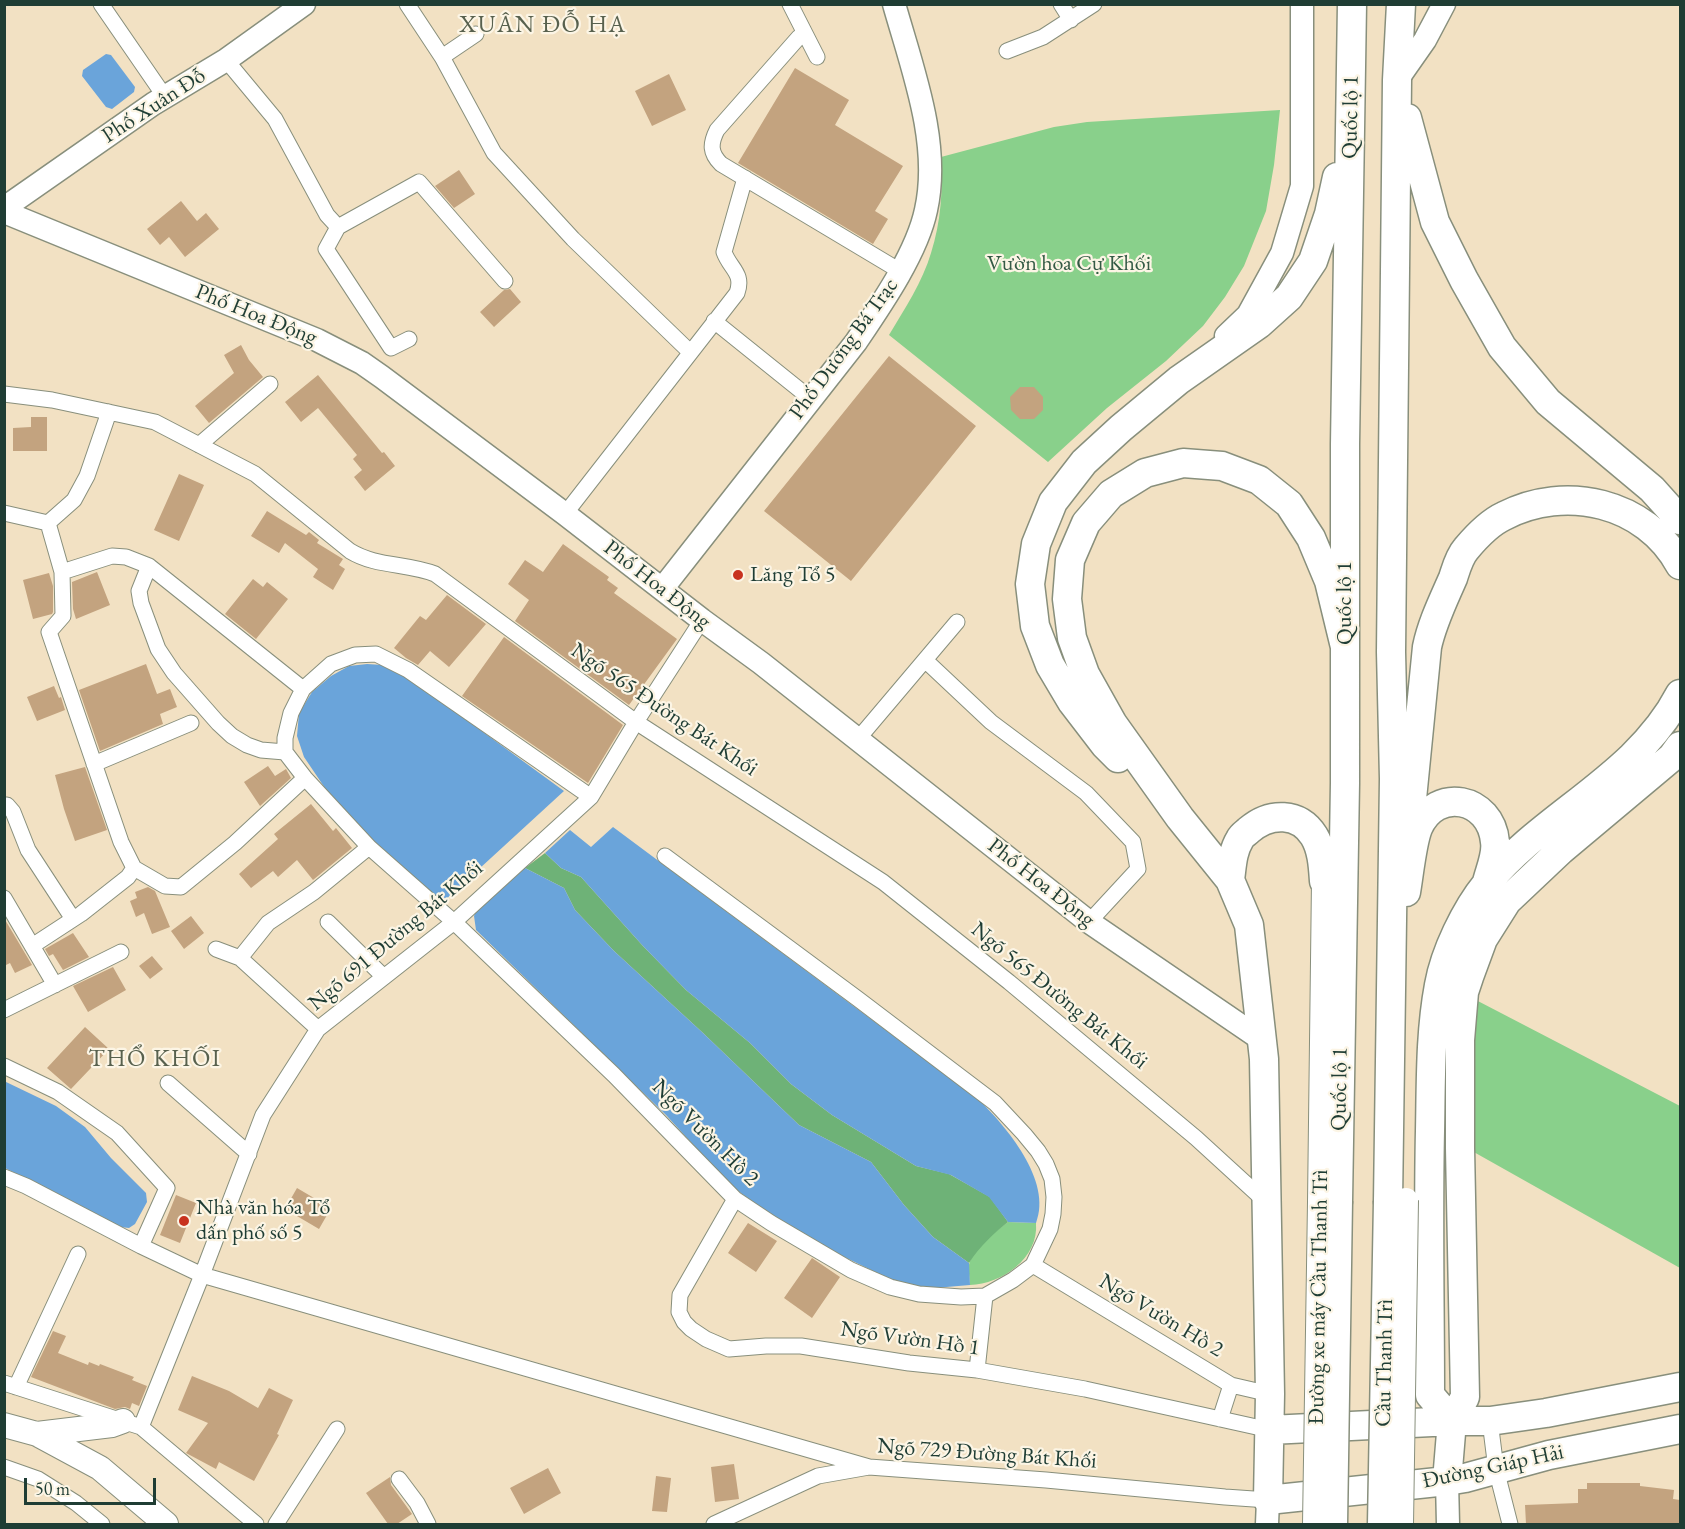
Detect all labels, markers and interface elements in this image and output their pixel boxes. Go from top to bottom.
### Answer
district label: XUÂN ĐỖ HẠ [459,11,627,39]
street label: Phố Xuân Đỗ [97,63,211,149]
street label: Quốc lộ 1 [1337,75,1365,159]
park label: Vườn hoa Cự Khối [987,251,1151,277]
street label: Phố Dương Bá Trạc [784,273,904,425]
street label: Phố Hoa Động [191,279,321,351]
street label: Phố Hoa Động [598,535,716,635]
street label: Quốc lộ 1 [1332,561,1358,645]
place label: Lăng Tổ 5 [750,562,835,588]
marker: Lăng Tổ 5 [731,568,745,582]
street label: Ngõ 565 Đường Bát Khối [566,638,762,782]
street label: Phố Hoa Động [982,833,1100,933]
street label: Ngõ 691 Đường Bát Khối [303,855,489,1017]
street label: Ngõ 565 Đường Bát Khối [965,917,1153,1075]
district label: THỔ KHỐI [89,1045,221,1073]
street label: Quốc lộ 1 [1326,1047,1354,1131]
street label: Ngõ Vườn Hồ 2 [646,1074,764,1192]
street label: Đường xe máy Cầu Thanh Trì [1304,1169,1334,1425]
place label: Nhà văn hóa Tổ dấn phố số 5 [196,1195,330,1246]
marker: Nhà văn hóa Tổ dấn phố số 5 [177,1214,191,1228]
street label: Ngõ Vườn Hồ 2 [1094,1269,1228,1363]
street label: Cầu Thanh Trì [1371,1299,1399,1427]
street label: Ngõ Vườn Hồ 1 [839,1316,981,1362]
street label: Ngõ 729 Đường Bát Khối [877,1433,1097,1475]
street label: Đường Giáp Hải [1420,1439,1566,1495]
scale bar [27,1466,159,1504]
text: 50 m [35,1477,70,1500]

